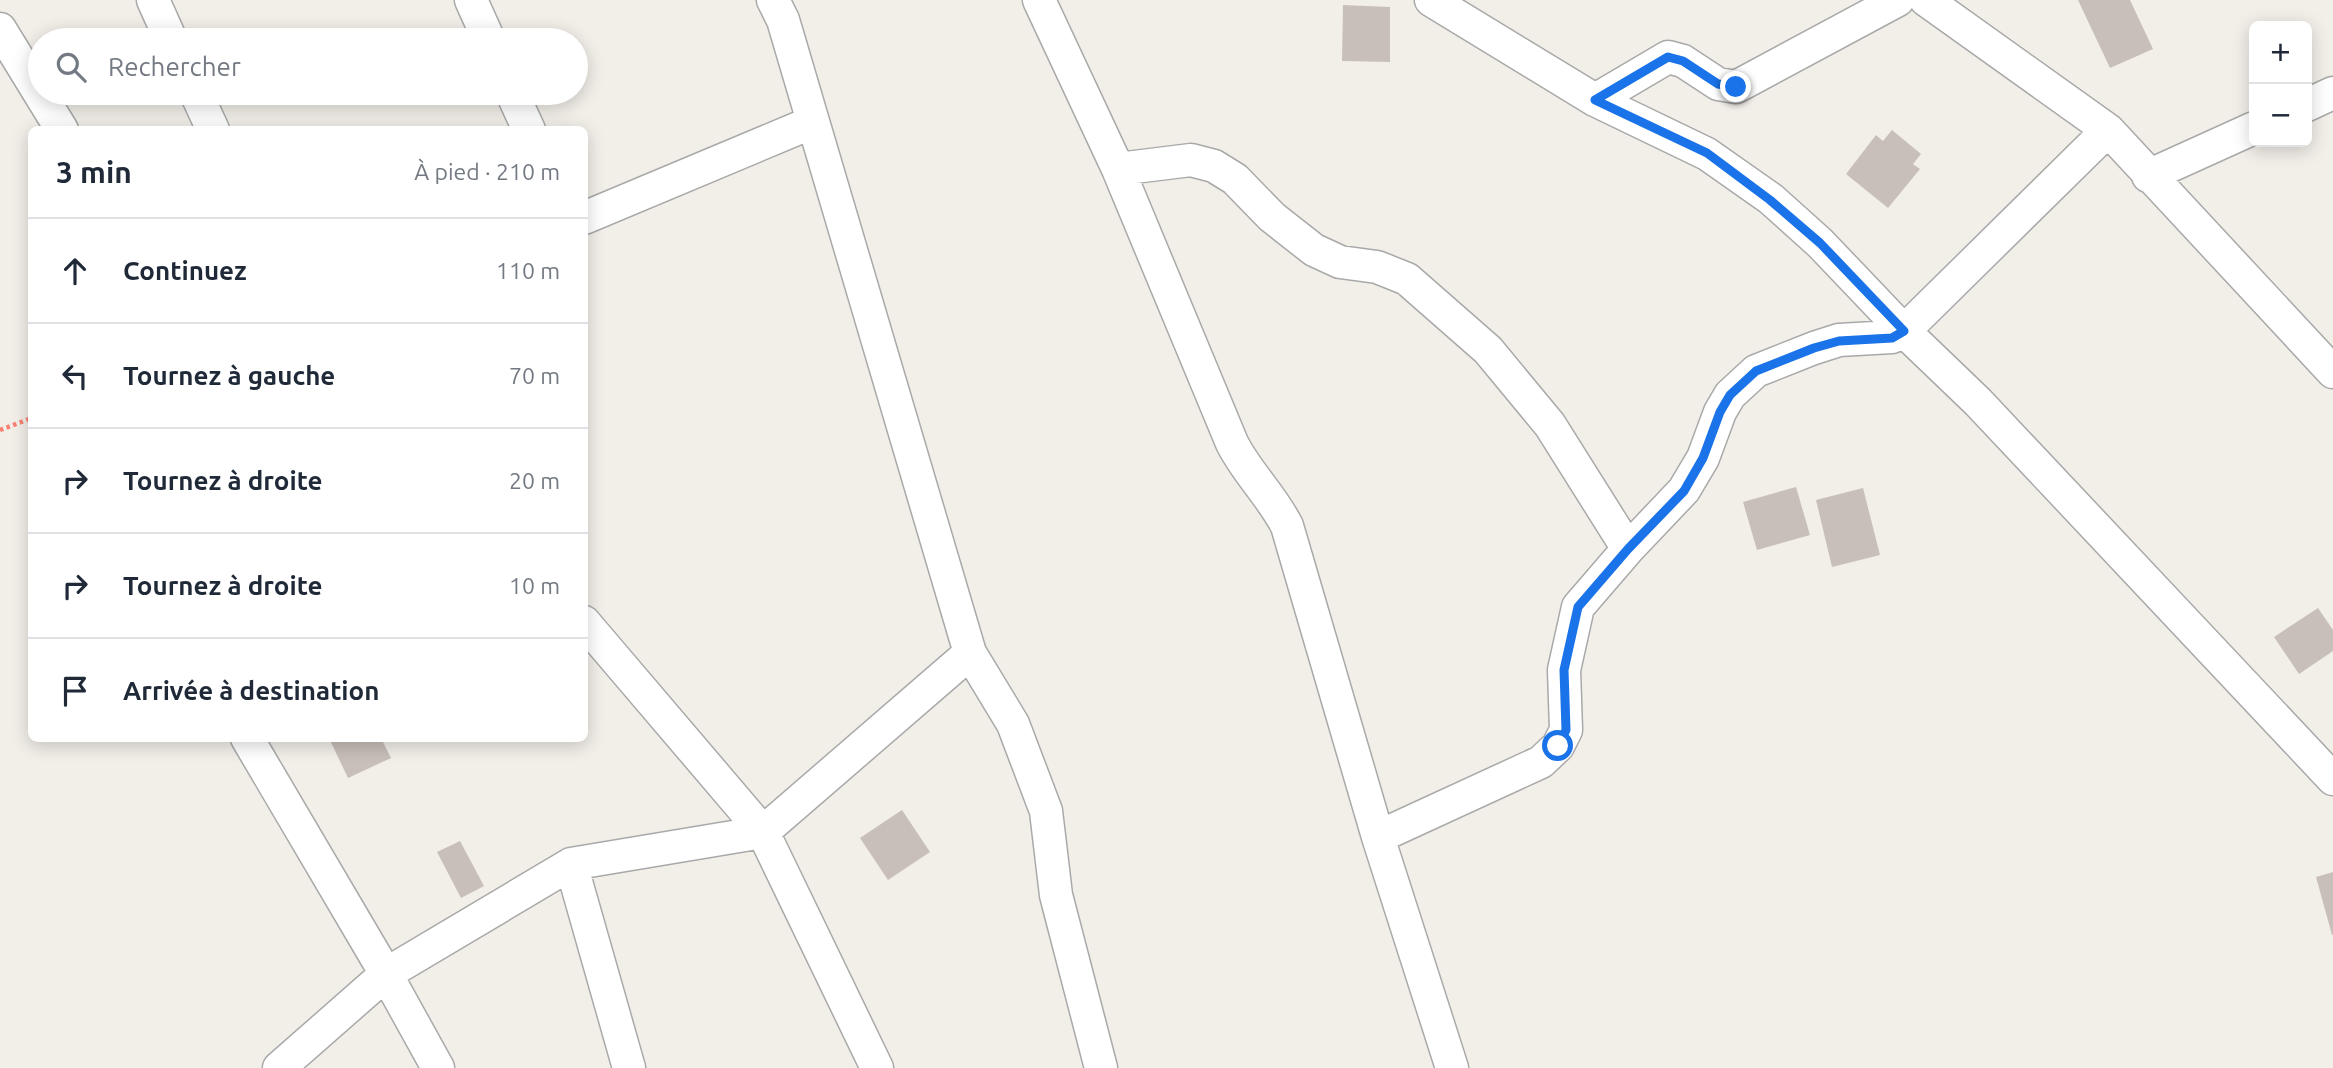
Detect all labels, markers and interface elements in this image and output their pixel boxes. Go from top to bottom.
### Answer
map controls [2249,21,2312,147]
button: + [2249,21,2312,84]
search box [28,28,588,105]
icon: search [52,48,90,86]
text: Rechercher [108,52,241,81]
route end [1720,71,1751,102]
button: − [2249,84,2312,147]
text: 3 min [56,155,132,189]
text: À pied · 210 m [414,159,560,184]
icon: ahead [56,252,94,290]
text: Continuez [123,256,247,285]
text: 110 m [496,258,560,283]
icon: left [56,357,94,395]
text: Tournez à gauche [123,361,335,390]
text: 70 m [509,363,560,388]
icon: right [56,462,94,500]
text: Tournez à droite [123,466,322,495]
text: 20 m [509,468,560,493]
icon: right [56,567,94,605]
text: Tournez à droite [123,571,322,600]
text: 10 m [509,573,560,598]
icon: arrive [56,672,94,710]
text: Arrivée à destination [123,676,379,705]
route start [1542,730,1573,761]

